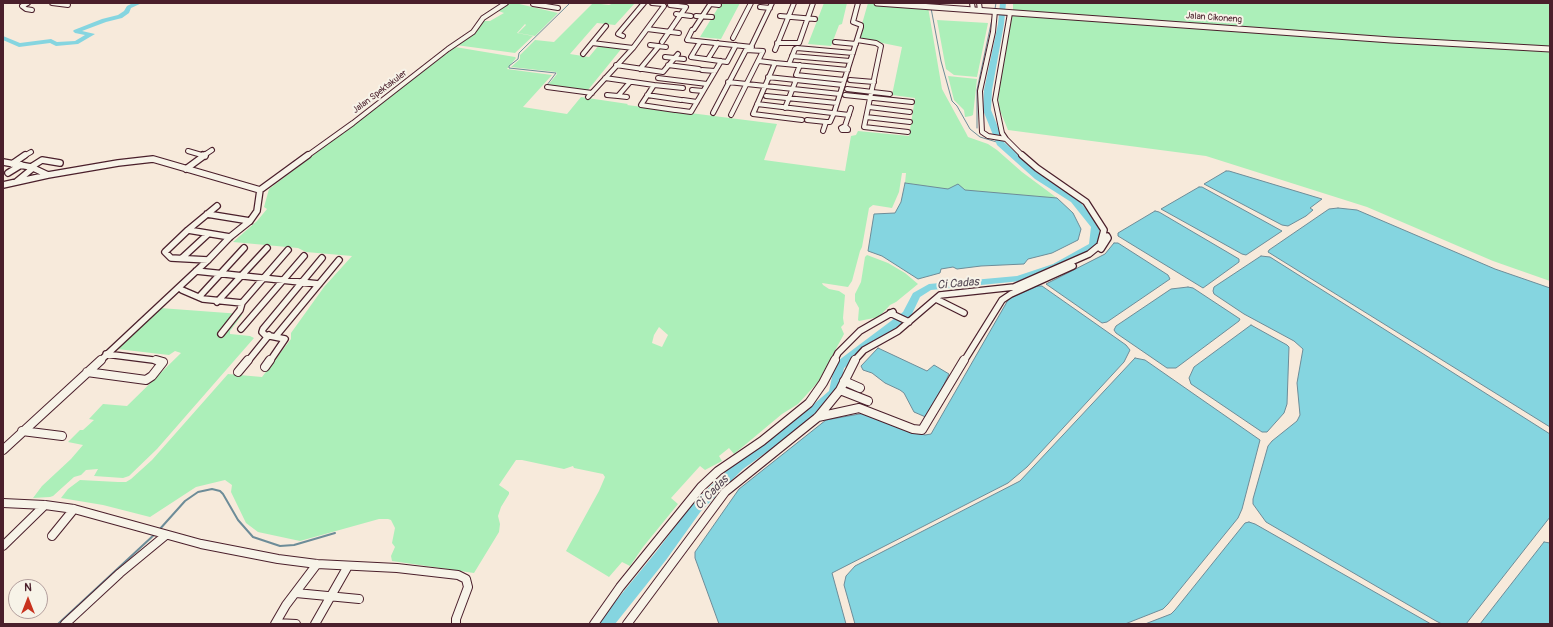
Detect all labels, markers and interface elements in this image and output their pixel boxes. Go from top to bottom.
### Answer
street label: Jalan Cikoneng [1186,11,1242,25]
street label: Jalan Spektakuler [351,68,409,116]
water label: Ci Cadas [936,275,980,293]
water label: Ci Cadas [692,473,732,513]
north arrow [8,579,48,619]
text: N [24,581,32,594]

